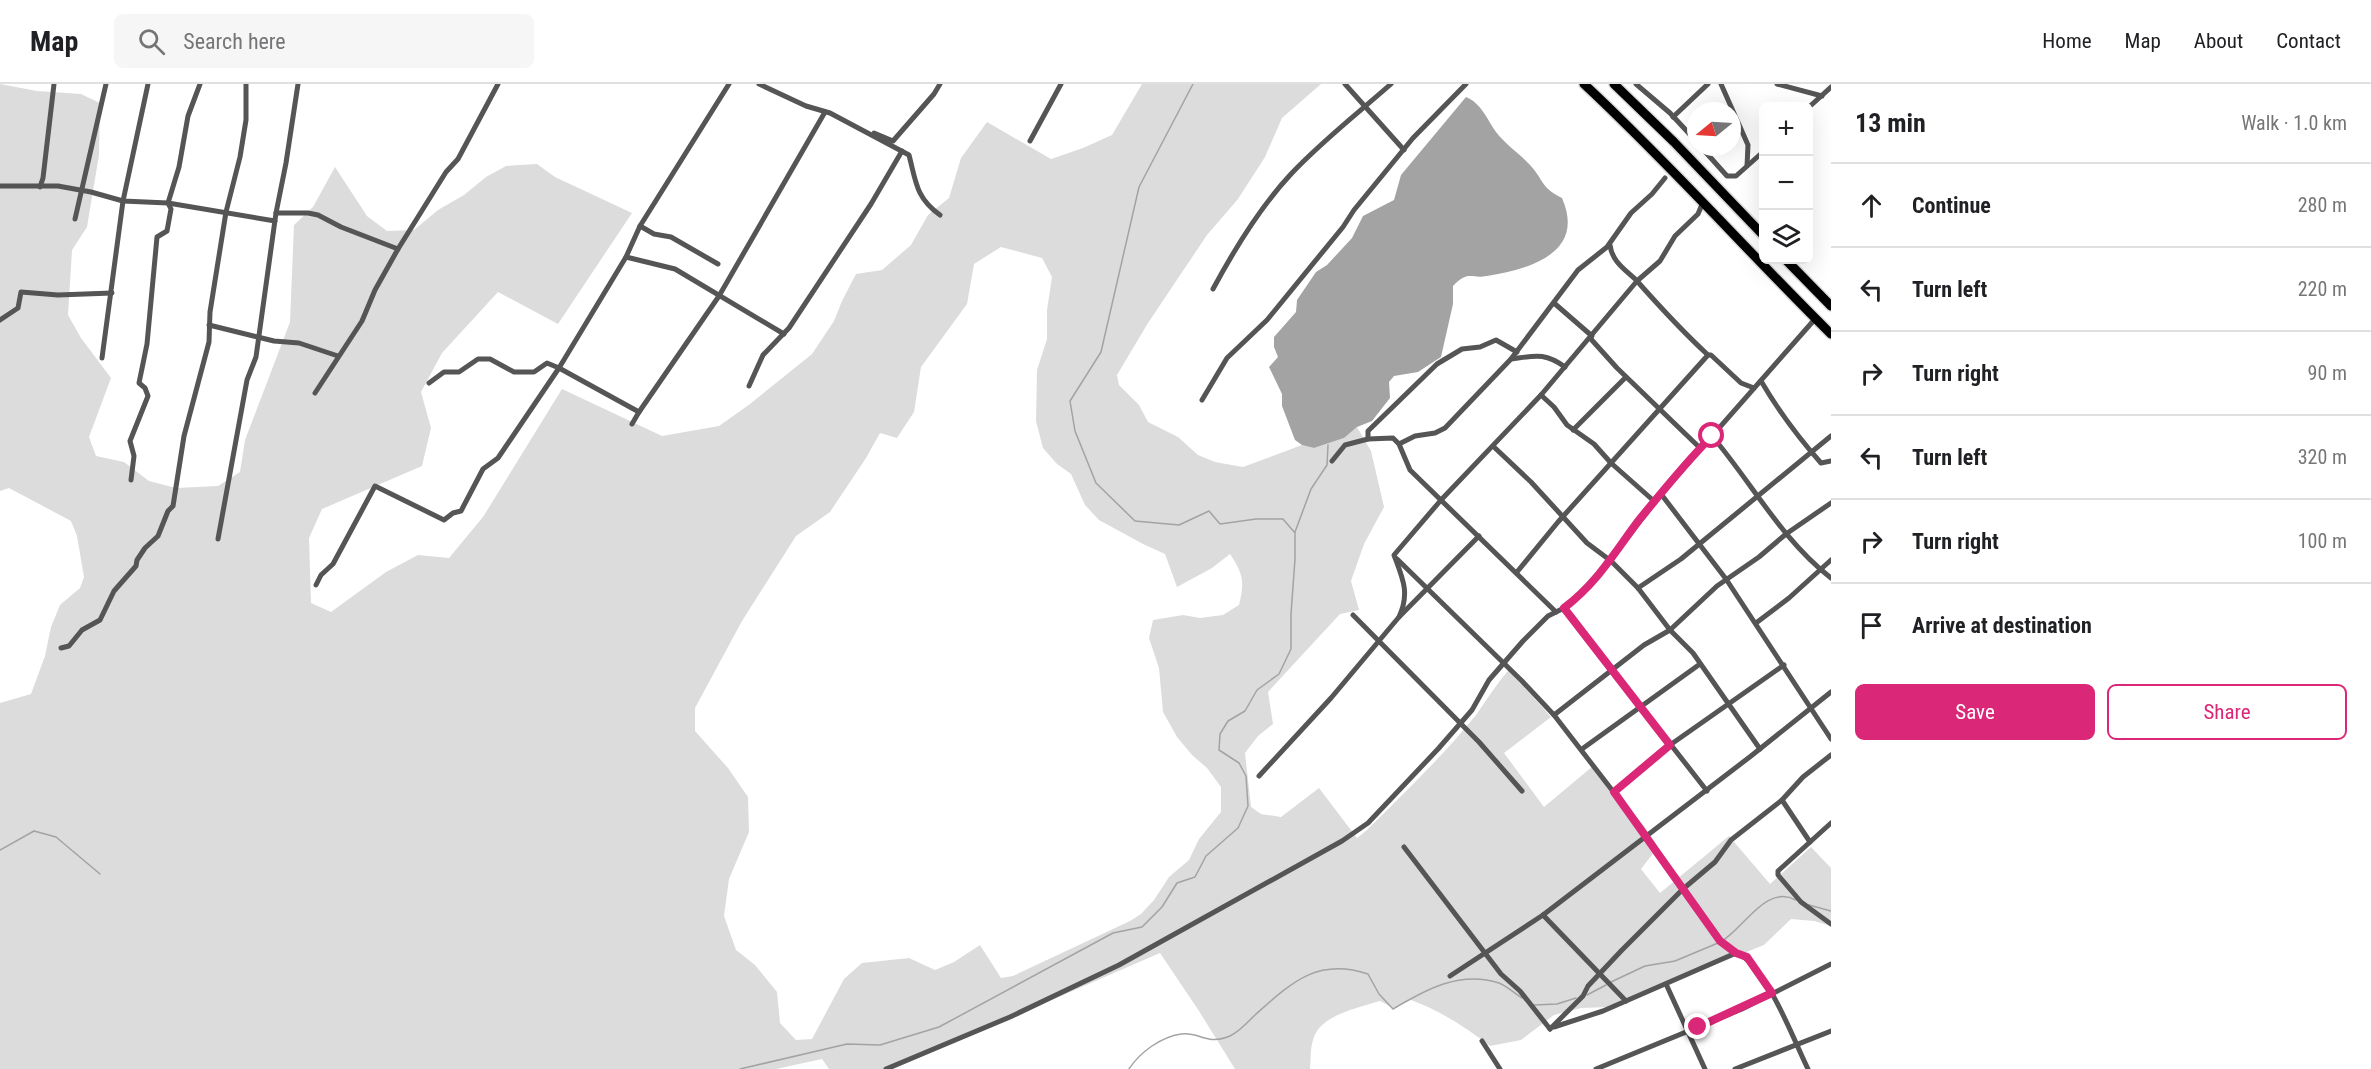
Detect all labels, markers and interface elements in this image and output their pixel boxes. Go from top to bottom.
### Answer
search box [114,14,534,68]
text: Map [30,25,78,58]
icon: search [135,25,168,58]
text: Search here [183,29,286,54]
text: Home [2042,29,2092,53]
text: Map [2125,29,2161,53]
text: About [2194,29,2243,53]
text: Contact [2276,29,2341,53]
north arrow [1687,102,1741,156]
map controls [1759,102,1813,264]
button: + [1759,102,1813,156]
text: 13 min [1855,108,1926,138]
text: Walk · 1.0 km [2241,111,2347,135]
button: − [1759,156,1813,210]
icon: ahead [1855,189,1888,222]
text: Continue [1912,193,1991,218]
text: 280 m [2298,193,2347,217]
button: layers [1759,210,1813,264]
icon: left [1855,273,1888,306]
text: Turn left [1912,277,1987,302]
text: 220 m [2298,277,2347,301]
icon: right [1855,357,1888,390]
text: Turn right [1912,361,1999,386]
text: 90 m [2308,361,2347,385]
route start [1698,422,1724,448]
icon: left [1855,441,1888,474]
text: Turn left [1912,445,1987,470]
text: 320 m [2298,445,2347,469]
icon: right [1855,525,1888,558]
text: Turn right [1912,529,1999,554]
text: 100 m [2298,529,2347,553]
icon: arrive [1855,609,1888,642]
text: Arrive at destination [1912,613,2092,638]
button: Save [1855,684,2095,740]
button: Share [2107,684,2347,740]
route end [1684,1013,1710,1039]

